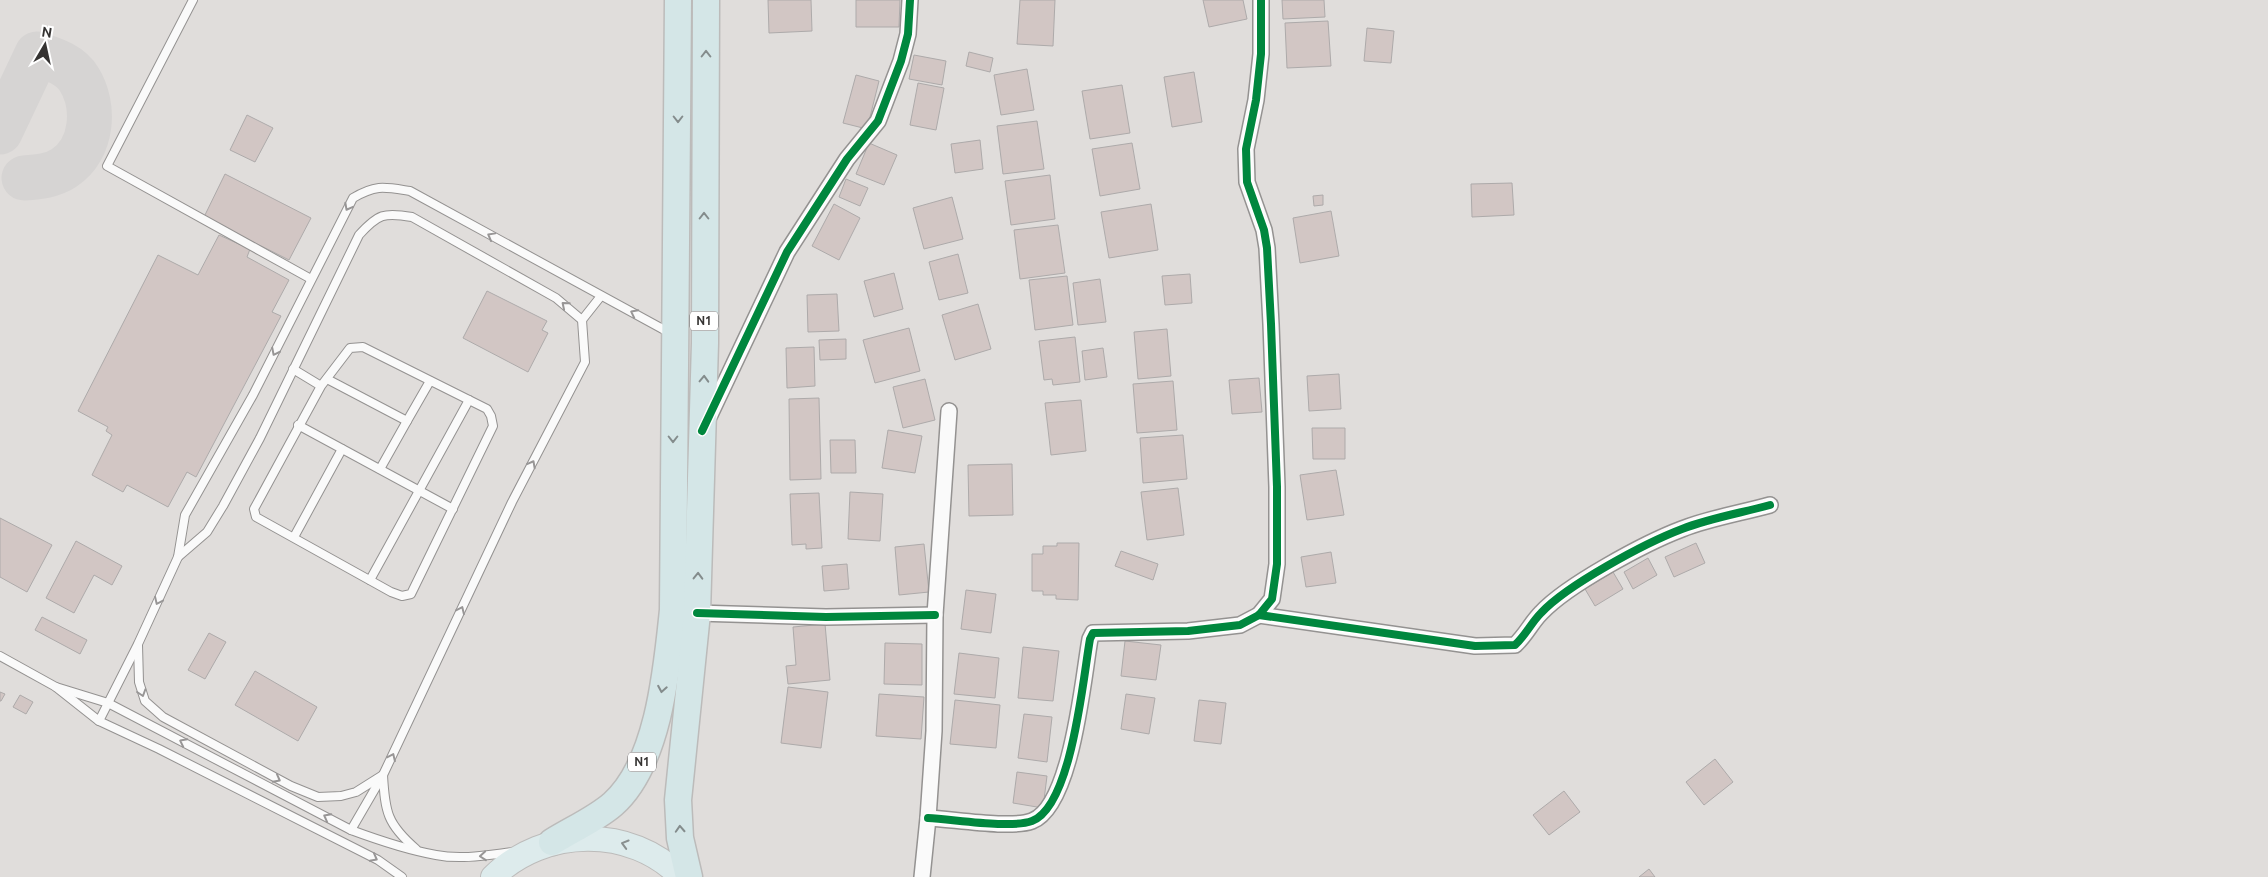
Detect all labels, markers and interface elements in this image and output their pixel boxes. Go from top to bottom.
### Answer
north arrow [20,20,70,70]
text: N [41,23,53,41]
one-way arrow [701,50,711,58]
one-way arrow [672,115,683,123]
one-way arrow [344,202,354,211]
one-way arrow [699,212,709,220]
one-way arrow [487,232,496,242]
one-way arrow [561,302,570,311]
one-way arrow [630,309,639,319]
road number: N1 [690,312,718,331]
one-way arrow [271,347,281,356]
one-way arrow [698,375,709,383]
one-way arrow [668,435,678,443]
one-way arrow [526,460,536,469]
one-way arrow [693,572,703,580]
one-way arrow [153,596,164,605]
one-way arrow [455,606,466,615]
one-way arrow [657,685,667,693]
one-way arrow [137,688,147,696]
one-way arrow [179,738,188,748]
road number: N1 [628,752,656,772]
one-way arrow [386,753,396,762]
one-way arrow [272,773,281,783]
one-way arrow [323,813,332,823]
one-way arrow [674,825,685,833]
one-way arrow [621,839,630,850]
one-way arrow [478,850,486,861]
one-way arrow [369,852,378,862]

